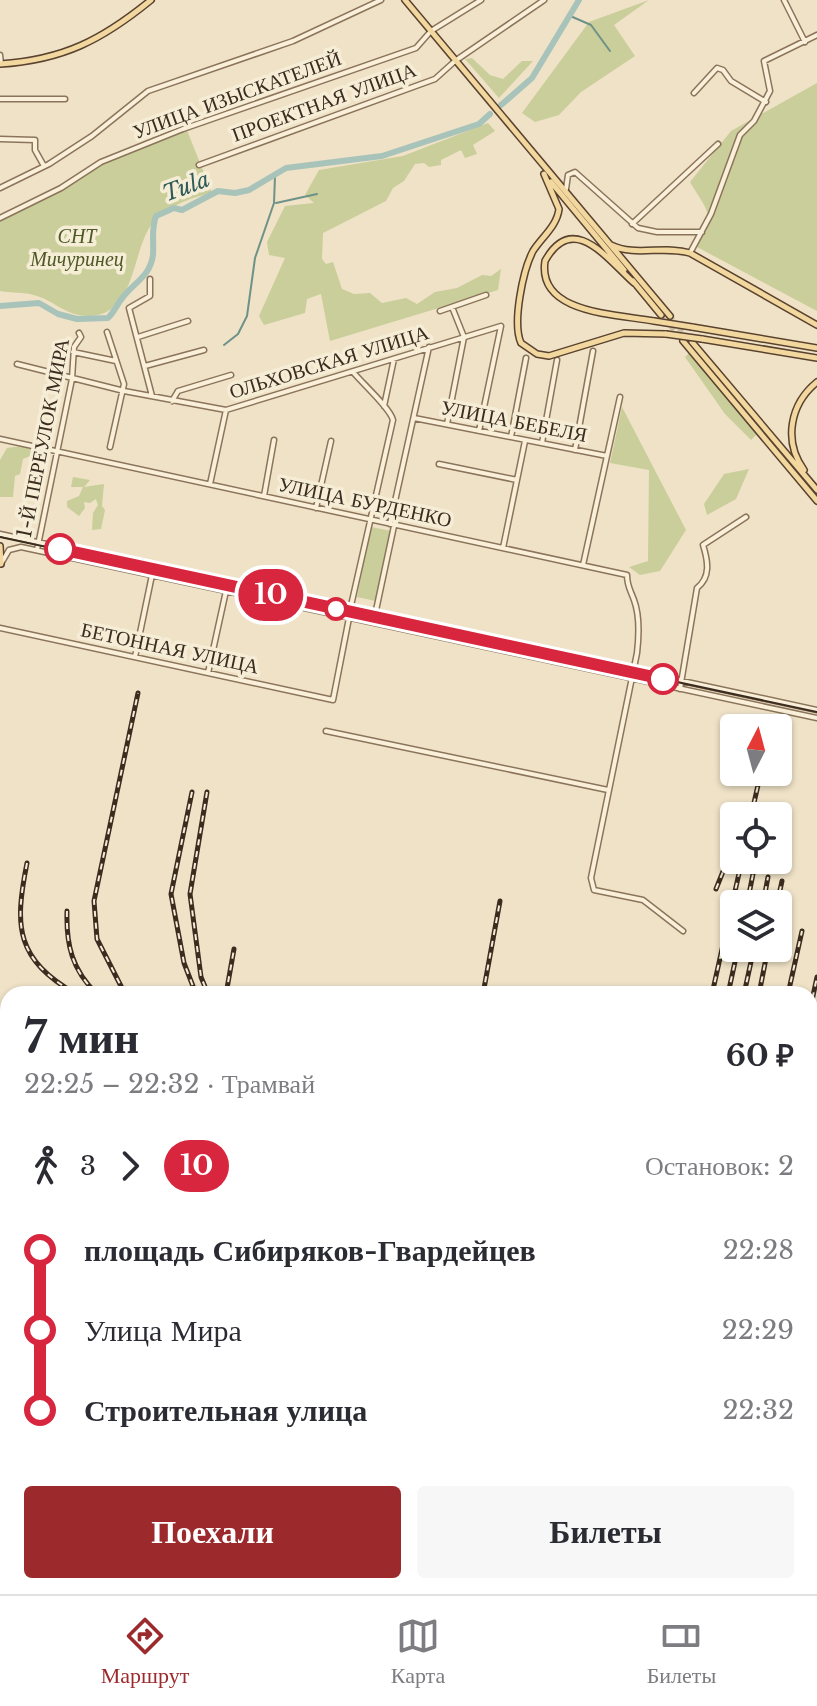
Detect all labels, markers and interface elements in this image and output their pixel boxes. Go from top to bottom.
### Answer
street label: УЛИЦА ИЗЫСКАТЕЛЕЙ [129,46,345,144]
street label: ПРОЕКТНАЯ УЛИЦА [228,57,420,147]
water label: Tula [159,166,213,207]
park label: СНТ Мичуринец [29,224,124,271]
street label: ОЛЬХОВСКАЯ УЛИЦА [226,320,432,404]
street label: 1-Й ПЕРЕУЛОК МИРА [12,336,74,540]
street label: УЛИЦА БЕБЕЛЯ [439,395,589,447]
street label: УЛИЦА БУРДЕНКО [276,472,454,532]
unlabelled marker [45,534,75,564]
line badge: 10 [235,569,307,621]
text: 10 [254,577,288,612]
unlabelled marker [325,598,347,620]
street label: БЕТОННАЯ УЛИЦА [79,617,262,679]
unlabelled marker [648,664,678,694]
north arrow [720,714,792,786]
map controls [720,714,792,962]
button: locate [720,802,792,874]
button: layers [720,890,792,962]
text: 7 мин [24,1010,139,1065]
text: 60 ₽ [726,1037,794,1074]
text: 22:25 – 22:32 · Трамвай [24,1068,315,1100]
icon: walk [24,1144,68,1188]
icon: forward [108,1144,152,1188]
text: 10 [180,1148,213,1183]
text: 3 [80,1150,96,1182]
text: Остановок: 2 [645,1150,794,1182]
text: площадь Сибиряков-Гвардейцев [84,1232,536,1269]
text: 22:28 [723,1234,794,1266]
text: Улица Мира [84,1312,242,1349]
text: 22:29 [722,1314,794,1346]
text: Строительная улица [84,1392,367,1429]
text: 22:32 [723,1394,794,1426]
button: Поехали [24,1486,401,1578]
button: Билеты [417,1486,794,1578]
tab: Маршрут [101,1614,189,1689]
tab: Карта [391,1614,445,1689]
tab: Билеты [647,1614,716,1689]

